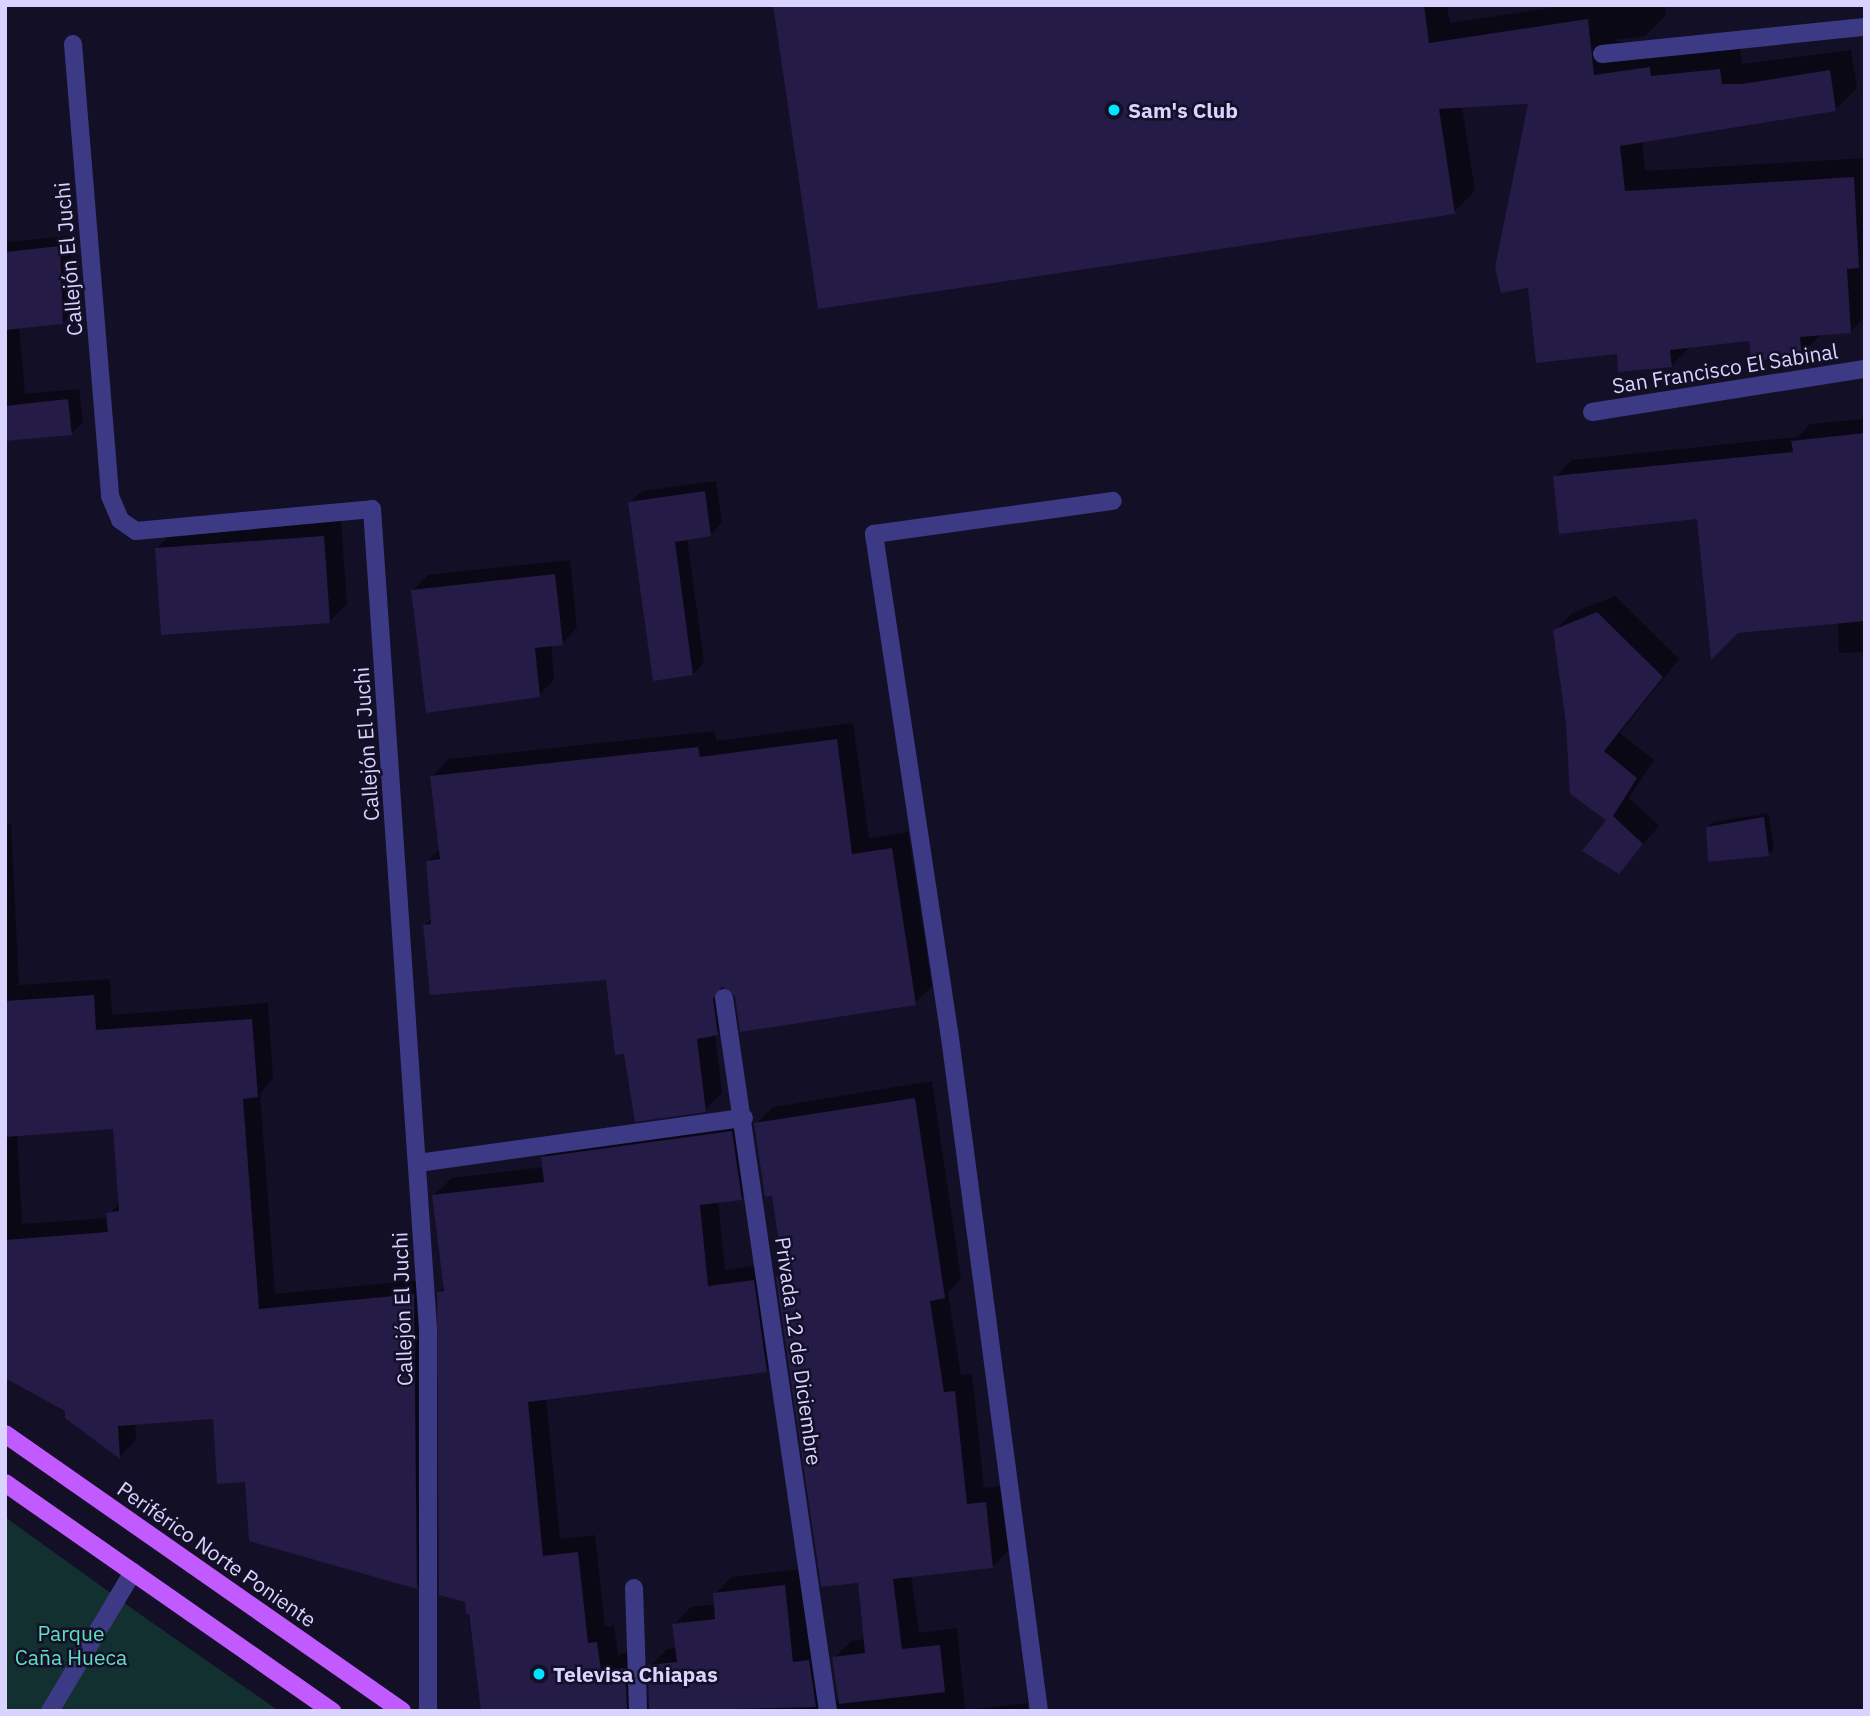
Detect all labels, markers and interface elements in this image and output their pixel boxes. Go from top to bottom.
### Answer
place label: Sam's Club [1128,97,1238,123]
marker: Sam's Club [1106,102,1122,118]
street label: Callejón El Juchi [49,181,87,337]
street label: San Francisco El Sabinal [1610,338,1840,398]
street label: Callejón El Juchi [348,666,384,822]
street label: Callejón El Juchi [387,1231,417,1387]
street label: Privada 12 de Diciembre [770,1235,828,1467]
street label: Periférico Norte Poniente [113,1476,321,1632]
park label: Parque Caña Hueca [15,1620,127,1670]
place label: Televisa Chiapas [553,1661,718,1687]
marker: Televisa Chiapas [531,1666,547,1682]

